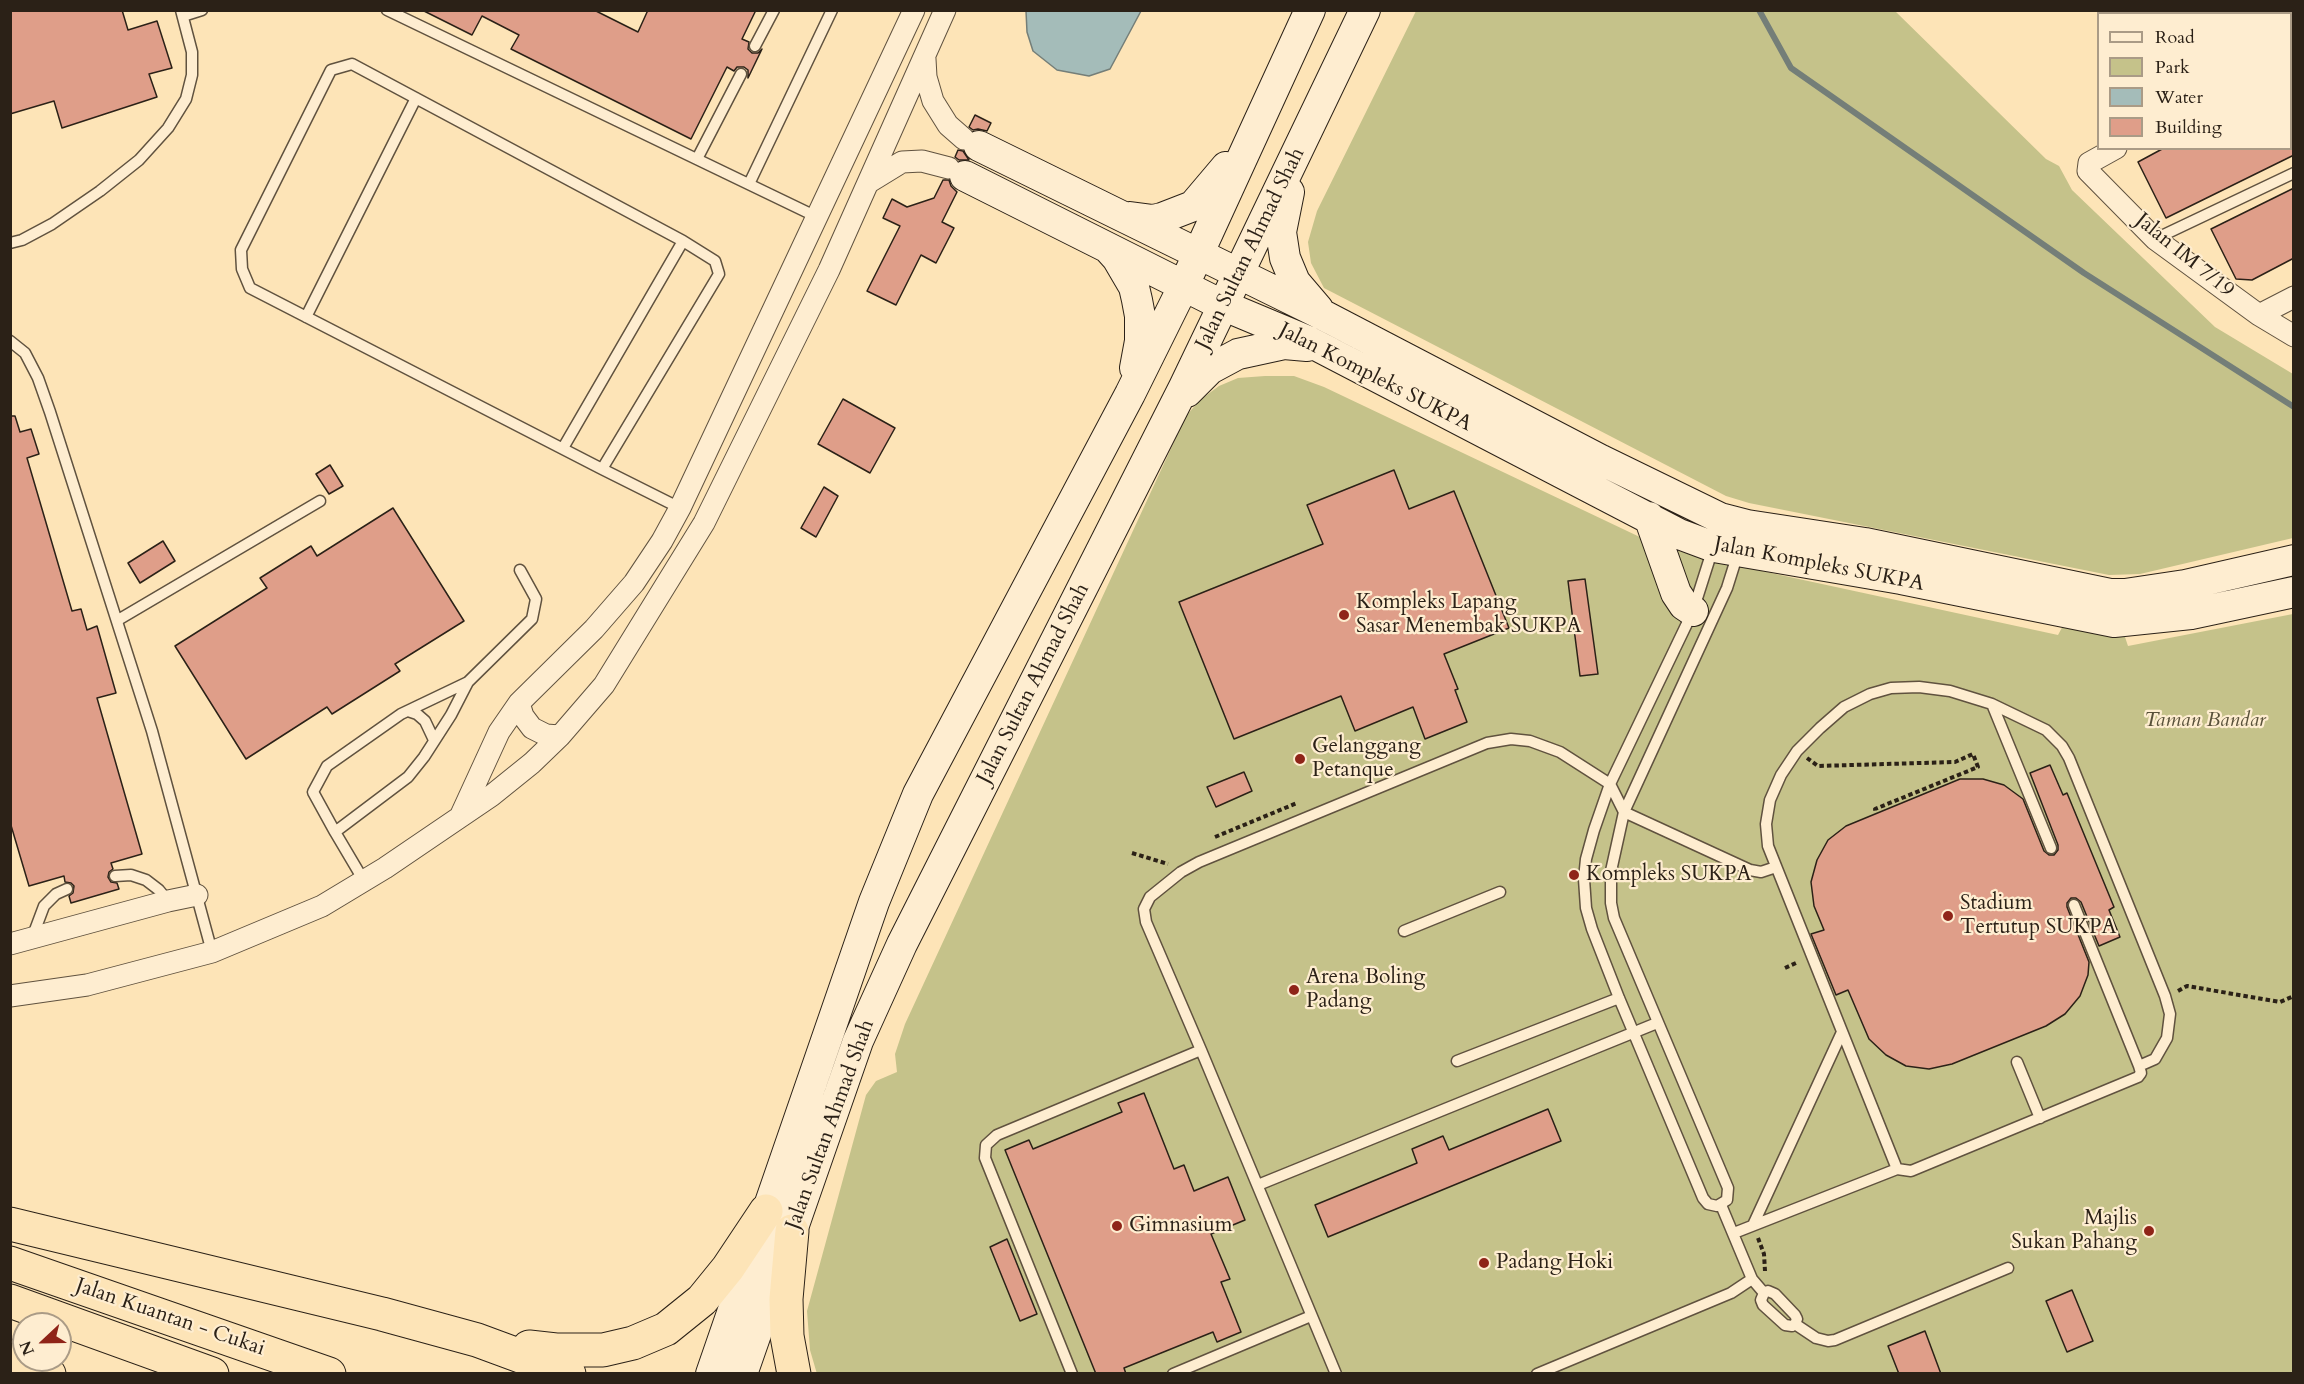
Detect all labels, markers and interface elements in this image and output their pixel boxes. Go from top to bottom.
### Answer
legend [2097,12,2292,150]
text: Road [2155,25,2195,50]
text: Park [2155,55,2190,80]
text: Water [2155,85,2203,110]
text: Building [2155,115,2222,140]
street label: Jalan Sultan Ahmad Shah [1191,144,1311,354]
street label: Jalan IM 7/19 [2130,208,2238,304]
street label: Jalan Kompleks SUKPA [1274,318,1476,438]
street label: Jalan Kompleks SUKPA [1712,532,1926,598]
street label: Jalan Sultan Ahmad Shah [972,580,1096,788]
place label: Kompleks Lapang Sasar Menembak SUKPA [1356,590,1581,640]
marker: Kompleks Lapang Sasar Menembak SUKPA [1337,608,1351,622]
park label: Taman Bandar [2144,708,2266,734]
place label: Gelanggang Petanque [1312,734,1421,784]
marker: Gelanggang Petanque [1293,752,1307,766]
place label: Kompleks SUKPA [1586,862,1751,888]
marker: Kompleks SUKPA [1567,868,1581,882]
place label: Stadium Tertutup SUKPA [1960,891,2116,941]
marker: Stadium Tertutup SUKPA [1941,909,1955,923]
place label: Arena Boling Padang [1306,965,1425,1015]
marker: Arena Boling Padang [1287,983,1301,997]
street label: Jalan Sultan Ahmad Shah [781,1017,881,1233]
place label: Majlis Sukan Pahang [2011,1206,2137,1256]
place label: Gimnasium [1129,1213,1233,1239]
marker: Gimnasium [1110,1219,1124,1233]
marker: Majlis Sukan Pahang [2142,1224,2156,1238]
place label: Padang Hoki [1496,1250,1613,1276]
marker: Padang Hoki [1477,1256,1491,1270]
street label: Jalan Kuantan - Cukai [72,1274,268,1362]
north arrow [12,1312,72,1372]
text: N [14,1337,40,1359]

